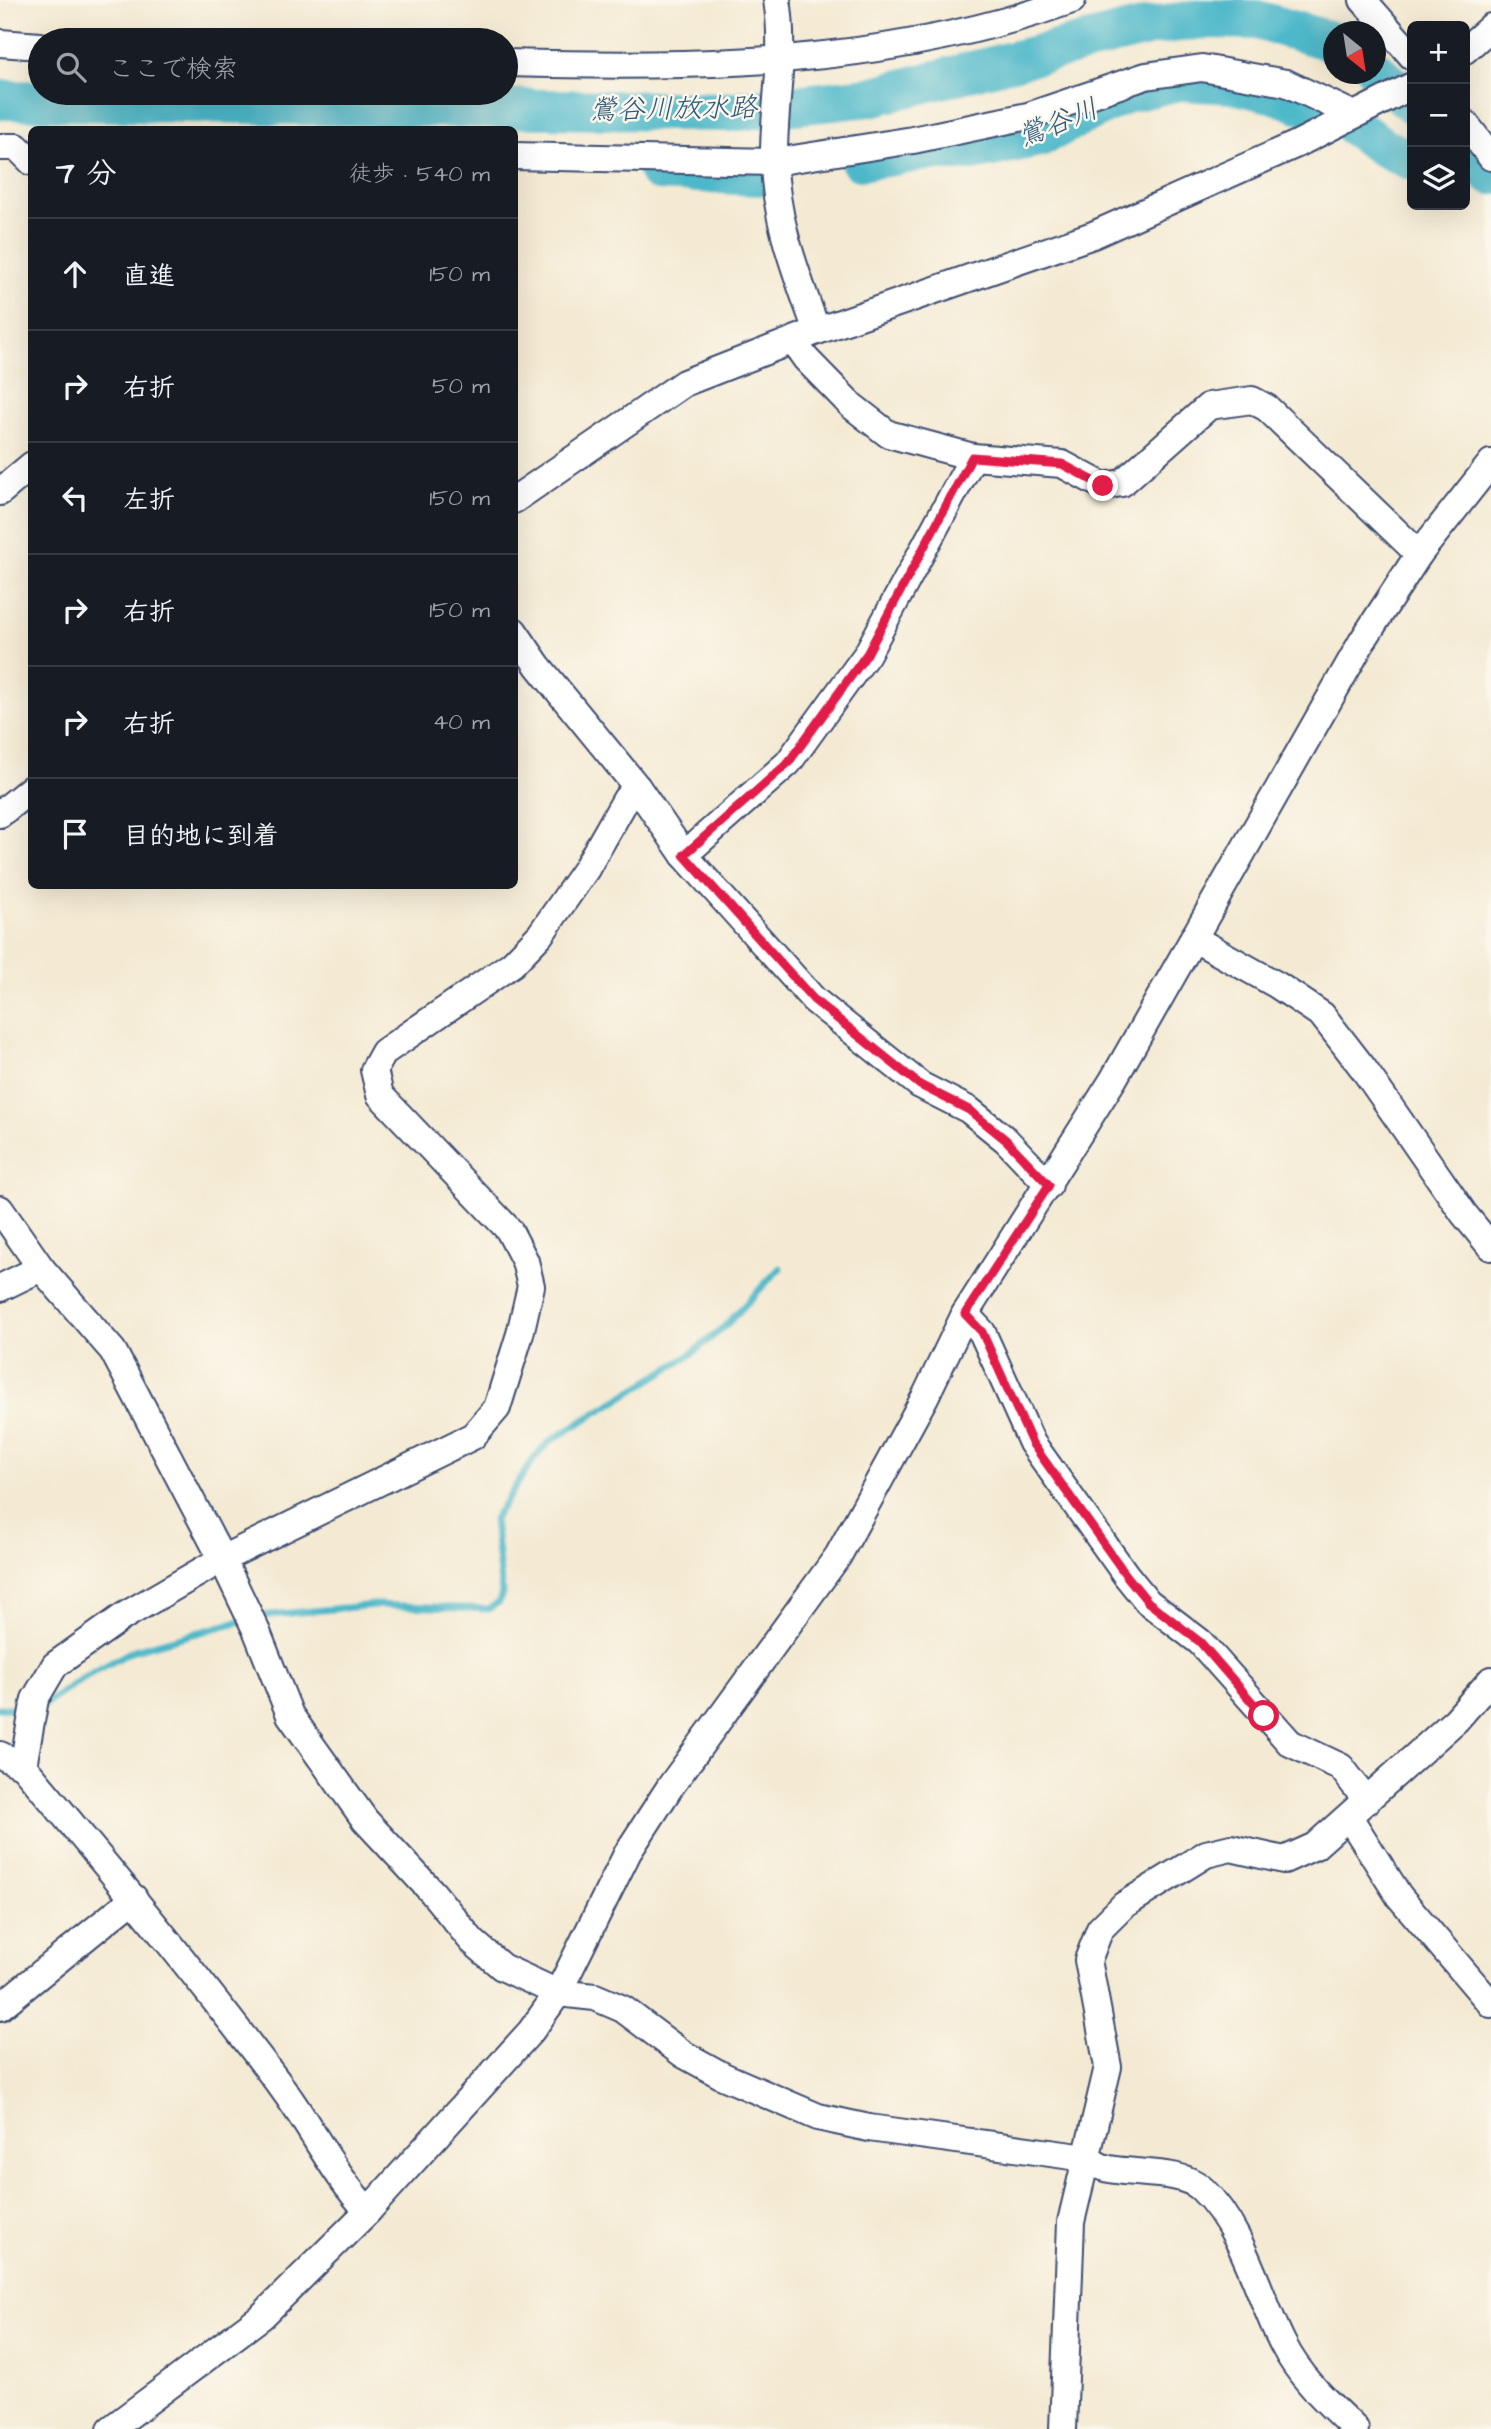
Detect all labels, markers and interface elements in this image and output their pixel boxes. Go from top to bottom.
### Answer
north arrow [1323,21,1386,84]
map controls [1407,21,1470,210]
button: + [1407,21,1470,84]
search box [28,28,518,105]
icon: search [52,48,90,86]
text: ここで検索 [108,51,238,87]
button: − [1407,84,1470,147]
water label: 鶯谷川放水路 [589,88,759,130]
water label: 鶯谷川 [1012,89,1104,157]
button: layers [1407,147,1470,210]
text: 7 分 [56,153,116,195]
text: 徒歩 · 540 m [349,158,490,190]
icon: ahead [56,255,94,293]
text: 直進 [123,258,175,294]
text: 150 m [429,258,490,290]
icon: right [56,367,94,405]
text: 右折 [123,370,175,406]
text: 50 m [432,370,490,402]
route end [1087,470,1118,501]
icon: left [56,479,94,517]
text: 左折 [123,482,175,518]
text: 150 m [429,482,490,514]
icon: right [56,591,94,629]
text: 右折 [123,594,175,630]
text: 150 m [429,594,490,626]
icon: right [56,703,94,741]
text: 右折 [123,706,175,742]
text: 40 m [433,706,490,738]
icon: arrive [56,815,94,853]
text: 目的地に到着 [123,818,279,854]
route start [1248,1700,1279,1731]

